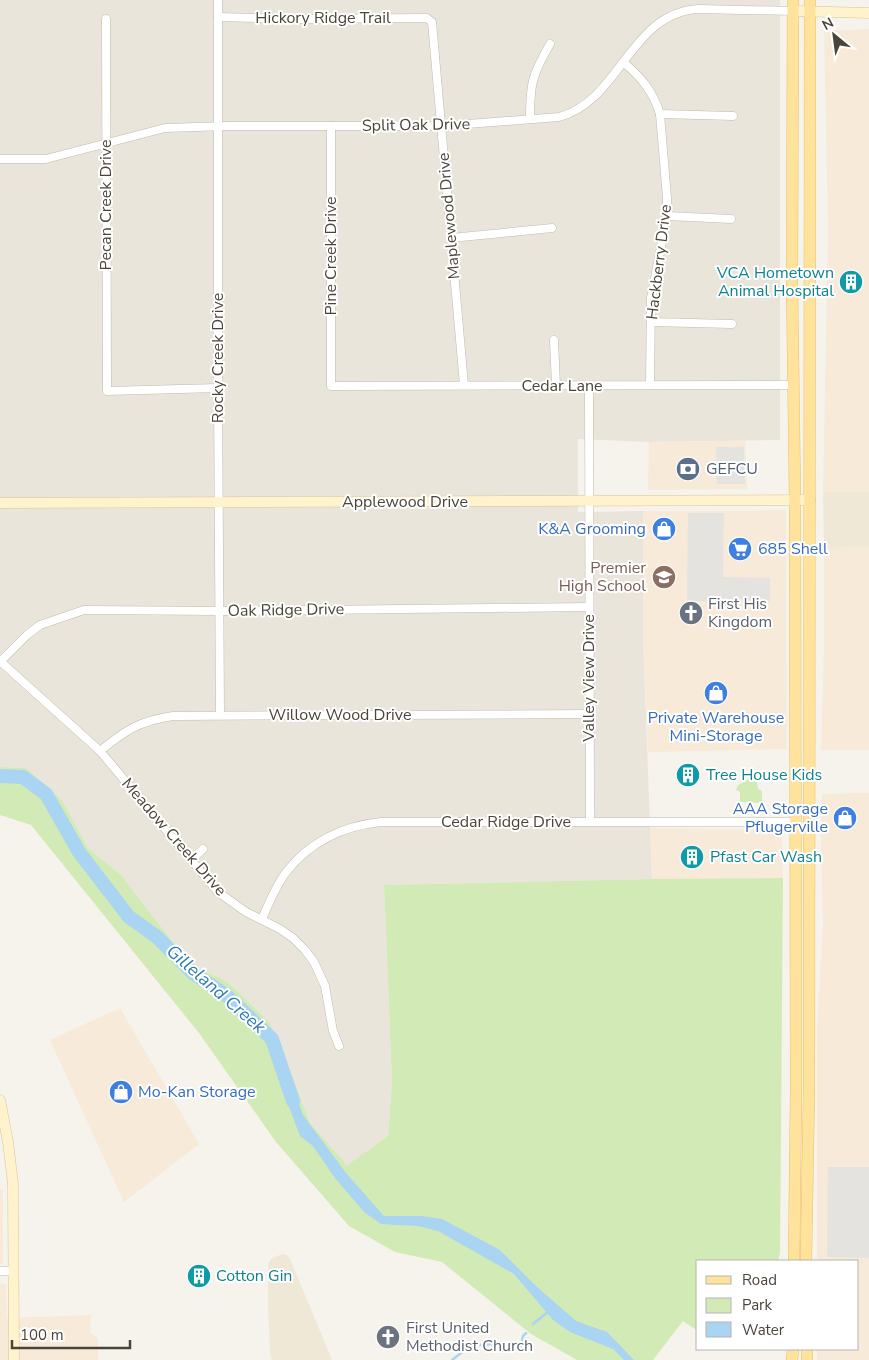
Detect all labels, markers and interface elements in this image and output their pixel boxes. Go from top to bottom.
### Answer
street label: Hickory Ridge Trail [255,7,391,29]
north arrow [809,10,859,60]
text: N [819,13,837,35]
street label: Split Oak Drive [362,113,470,137]
street label: Pecan Creek Drive [95,140,117,270]
street label: Maplewood Drive [433,152,465,280]
street label: Pine Creek Drive [320,196,342,316]
street label: Hackberry Drive [641,203,677,321]
place label: VCA Hometown Animal Hospital [716,262,834,302]
building icon: VCA Hometown Animal Hospital [838,269,864,295]
street label: Rocky Creek Drive [207,293,229,423]
street label: Cedar Lane [521,375,603,397]
bank icon: GEFCU [675,456,701,482]
place label: GEFCU [706,458,758,480]
street label: Applewood Drive [342,491,468,513]
shop icon: K&A Grooming [651,516,677,542]
place label: K&A Grooming [538,518,646,540]
supermarket icon: 685 Shell [727,536,753,562]
place label: 685 Shell [758,538,828,560]
place label: Premier High School [559,557,646,597]
school or university icon: Premier High School [651,564,677,590]
place label: First His Kingdom [708,593,772,633]
street label: Oak Ridge Drive [228,598,344,622]
church icon: First His Kingdom [678,600,704,626]
street label: Valley View Drive [578,614,600,743]
shop icon: Private Warehouse Mini-Storage [703,680,729,706]
street label: Willow Wood Drive [269,704,411,726]
place label: Private Warehouse Mini-Storage [648,707,784,747]
building icon: Tree House Kids [675,762,701,788]
place label: Tree House Kids [706,764,822,786]
street label: Meadow Creek Drive [117,773,231,901]
place label: AAA Storage Pflugerville [733,798,828,838]
shop icon: AAA Storage Pflugerville [832,805,858,831]
street label: Cedar Ridge Drive [441,811,571,833]
building icon: Pfast Car Wash [679,844,705,870]
place label: Pfast Car Wash [710,846,822,868]
water label: Gilleland Creek [161,939,271,1039]
shop icon: Mo-Kan Storage [108,1079,134,1105]
place label: Mo-Kan Storage [138,1081,256,1103]
legend [696,1260,859,1350]
building icon: Cotton Gin [186,1263,212,1289]
place label: Cotton Gin [216,1265,292,1287]
text: Road [742,1270,777,1290]
text: Park [742,1295,772,1315]
place label: First United Methodist Church [406,1317,533,1357]
scale bar [12,1318,130,1350]
text: Water [742,1320,785,1340]
church icon: First United Methodist Church [375,1324,401,1350]
text: 100 m [20,1325,64,1345]

